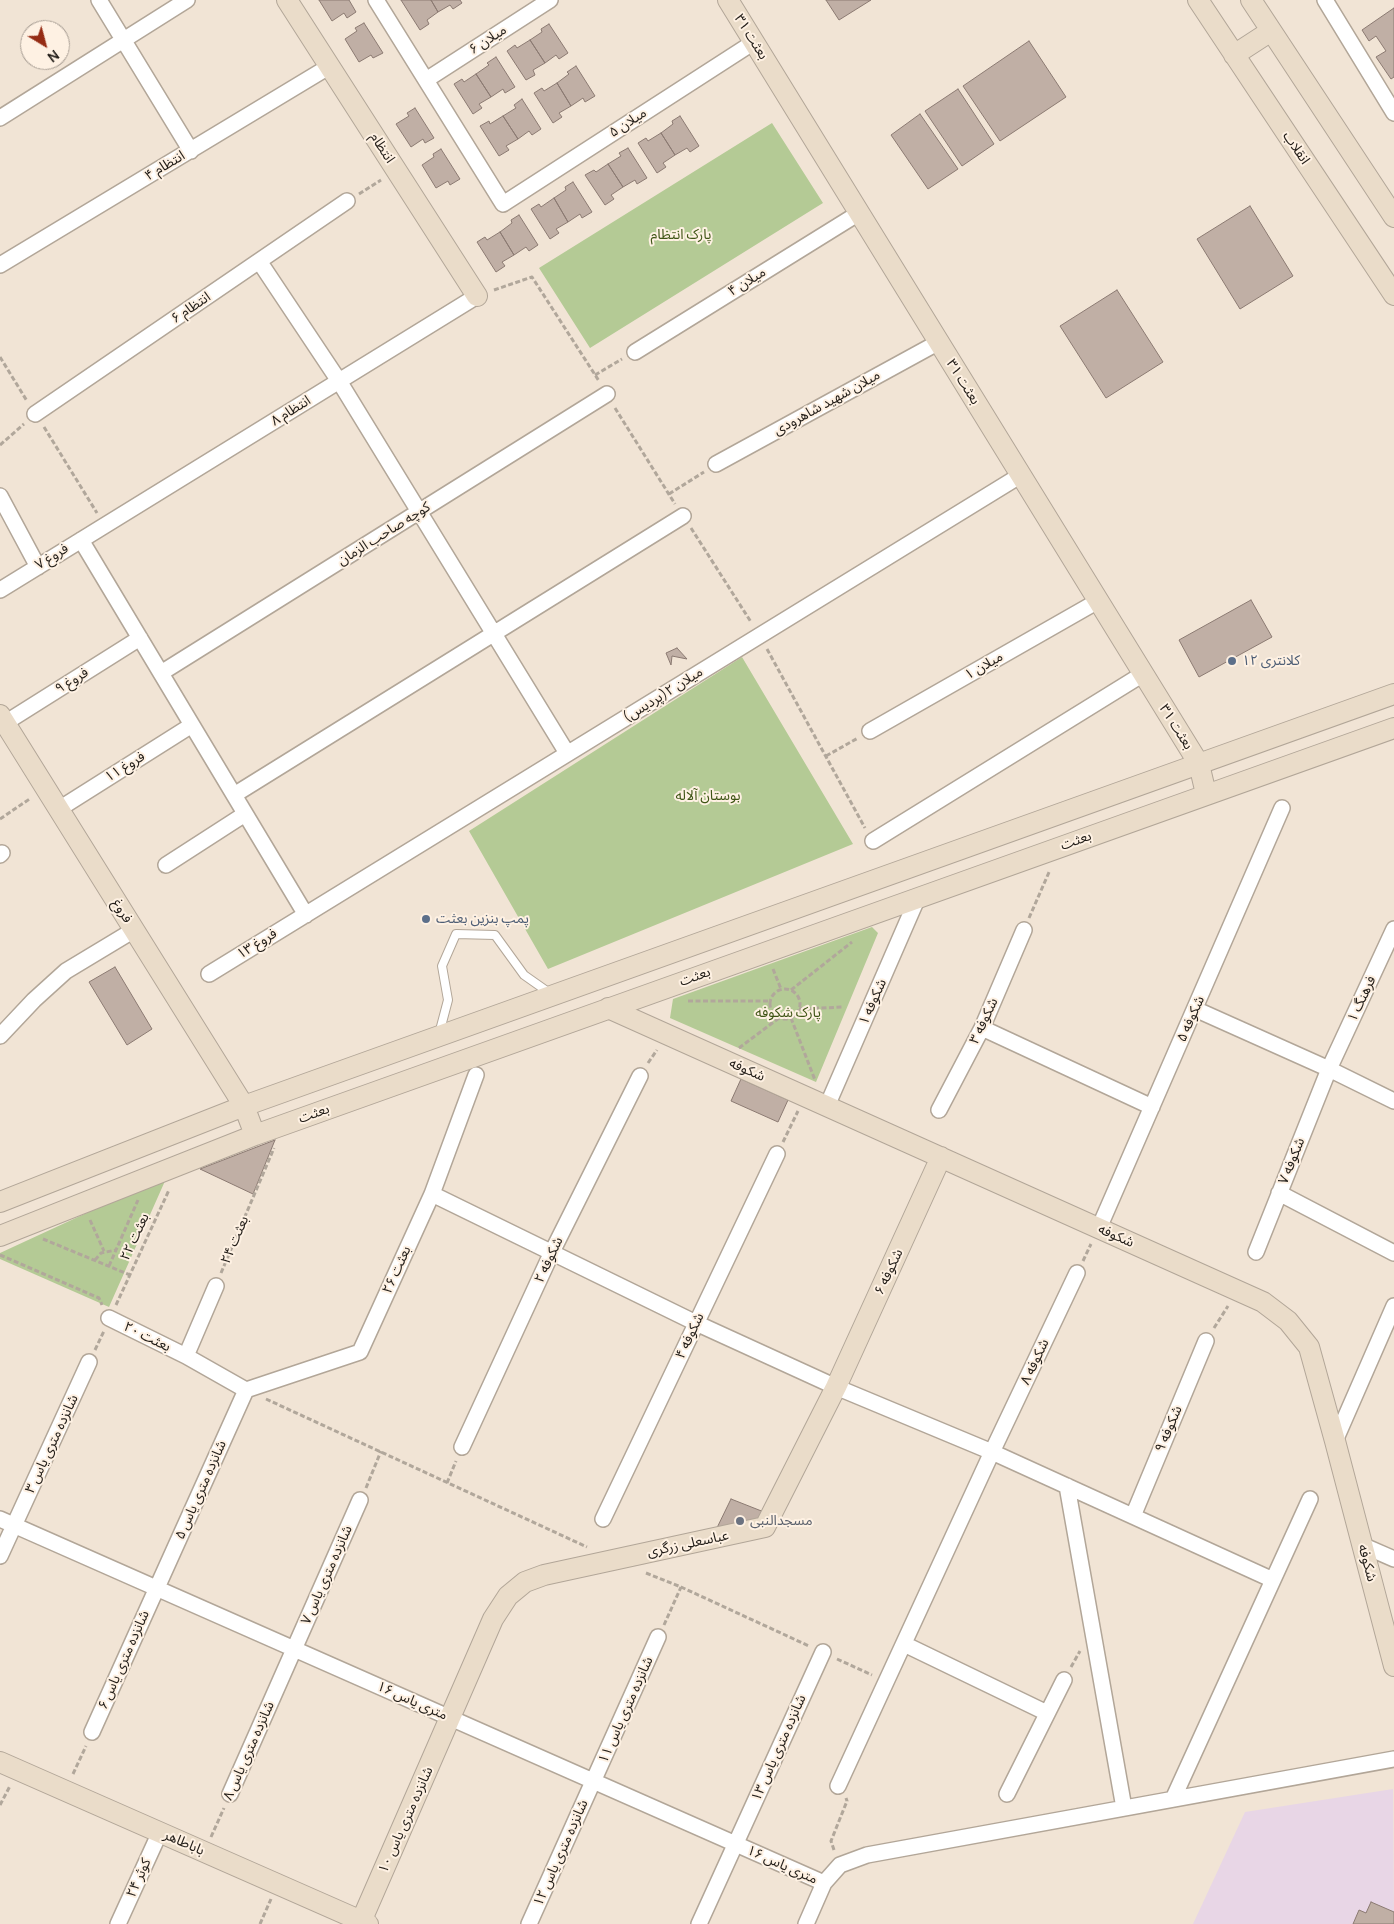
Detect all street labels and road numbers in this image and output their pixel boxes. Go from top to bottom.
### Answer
street label: بعثت ۳۱ [731,11,771,63]
street label: میلان ۶ [466,22,510,58]
street label: میلان ۵ [606,105,650,141]
street label: انقلاب [1279,128,1313,168]
street label: انتظام [366,130,398,166]
street label: انتظام ۴ [142,147,188,185]
street label: میلان ۴ [725,264,769,300]
street label: انتظام ۶ [168,289,214,327]
street label: بعثت ۳۱ [943,356,983,408]
street label: میلان شهید شاهرودی [771,367,883,439]
street label: انتظام ۸ [268,392,314,430]
street label: کوچه صاحب الزمان [334,499,434,569]
street label: فروغ ۷ [32,540,72,574]
street label: میلان ۱ [962,648,1006,684]
street label: فروغ ۹ [52,664,92,698]
street label: میلان ۲(پردیس) [620,664,706,726]
street label: بعثت ۳۱ [1156,701,1196,753]
street label: فروغ ۱۱ [102,748,148,786]
street label: بعثت [1058,828,1094,854]
street label: فروغ [108,896,136,926]
street label: فروغ ۱۳ [234,925,280,963]
street label: بعثت [677,964,713,990]
street label: فرهنگ ۱ [1344,973,1380,1025]
street label: شکوفه ۱ [855,976,891,1028]
street label: شکوفه ۵ [1173,993,1209,1045]
street label: شکوفه ۳ [966,995,1002,1047]
street label: شکوفه [726,1055,768,1085]
street label: بعثت [296,1101,332,1127]
street label: شکوفه ۷ [1275,1135,1309,1187]
street label: بعثت ۲۲ [117,1211,153,1263]
street label: بعثت ۲۴ [217,1214,253,1266]
street label: شکوفه [1095,1221,1137,1251]
street label: شکوفه ۲ [531,1234,567,1286]
street label: بعثت ۲۶ [379,1244,415,1296]
street label: شکوفه ۶ [871,1246,907,1298]
street label: شکوفه ۴ [672,1310,708,1362]
street label: بعثت ۲۰ [121,1318,173,1356]
street label: شکوفه ۸ [1017,1336,1053,1388]
street label: شانزده متری یاس ۳ [22,1392,82,1496]
street label: شکوفه ۹ [1152,1403,1186,1455]
street label: شانزده متری یاس ۵ [172,1438,230,1542]
street label: شانزده متری یاس ۷ [298,1523,356,1627]
street label: عباسعلی زرگری [646,1527,730,1561]
street label: شکوفه [1354,1543,1380,1583]
street label: شانزده متری یاس ۶ [95,1608,153,1712]
street label: شانزده متری یاس ۱۱ [595,1654,657,1766]
street label: ۱۶ متری یاس [374,1678,450,1724]
street label: شانزده متری یاس ۱۳ [748,1692,810,1804]
street label: شانزده متری یاس ۸ [220,1699,278,1803]
street label: شانزده متری یاس ۱۰ [375,1764,437,1876]
street label: شانزده متری یاس ۱۲ [530,1797,592,1909]
street label: باباطاهر [161,1827,207,1859]
street label: ۱۶ متری یاس [744,1842,820,1888]
street label: کوثر ۲۴ [123,1856,155,1900]

